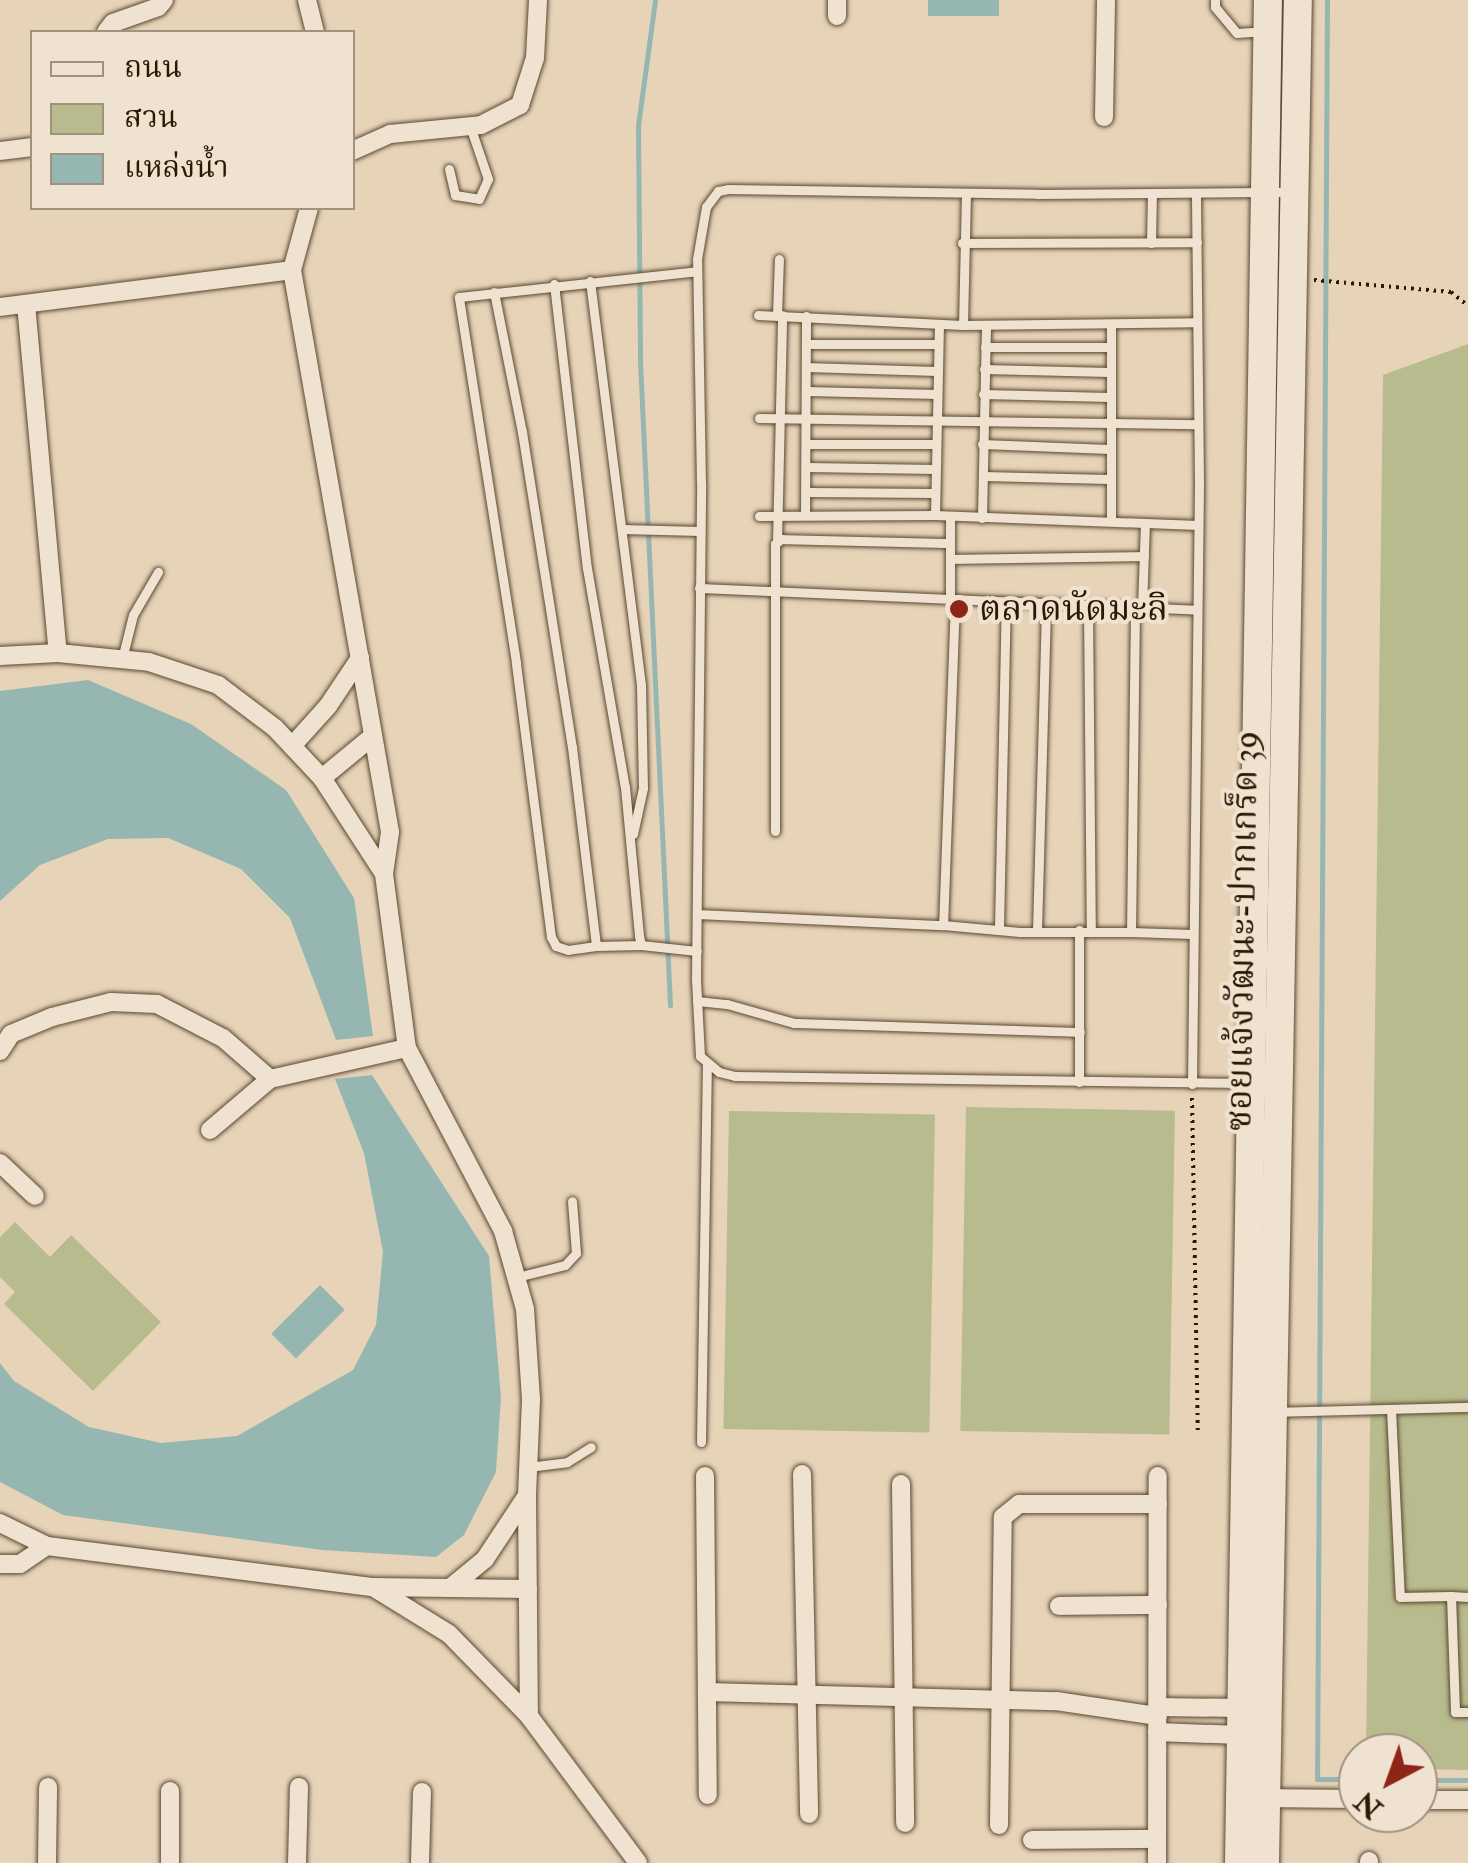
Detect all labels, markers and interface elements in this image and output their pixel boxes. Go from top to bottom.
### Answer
legend [30,30,355,210]
text: ถนน [124,49,182,86]
text: สวน [124,99,178,136]
text: แหล่งน้ำ [124,149,229,186]
place label: ตลาดนัดมะลิ [979,588,1168,630]
marker: ตลาดนัดมะลิ [948,598,970,620]
street label: ซอยแจ้งวัฒนะ-ปากเกร็ด 39 [1219,731,1267,1131]
north arrow [1338,1733,1438,1833]
text: N [1348,1783,1390,1826]

